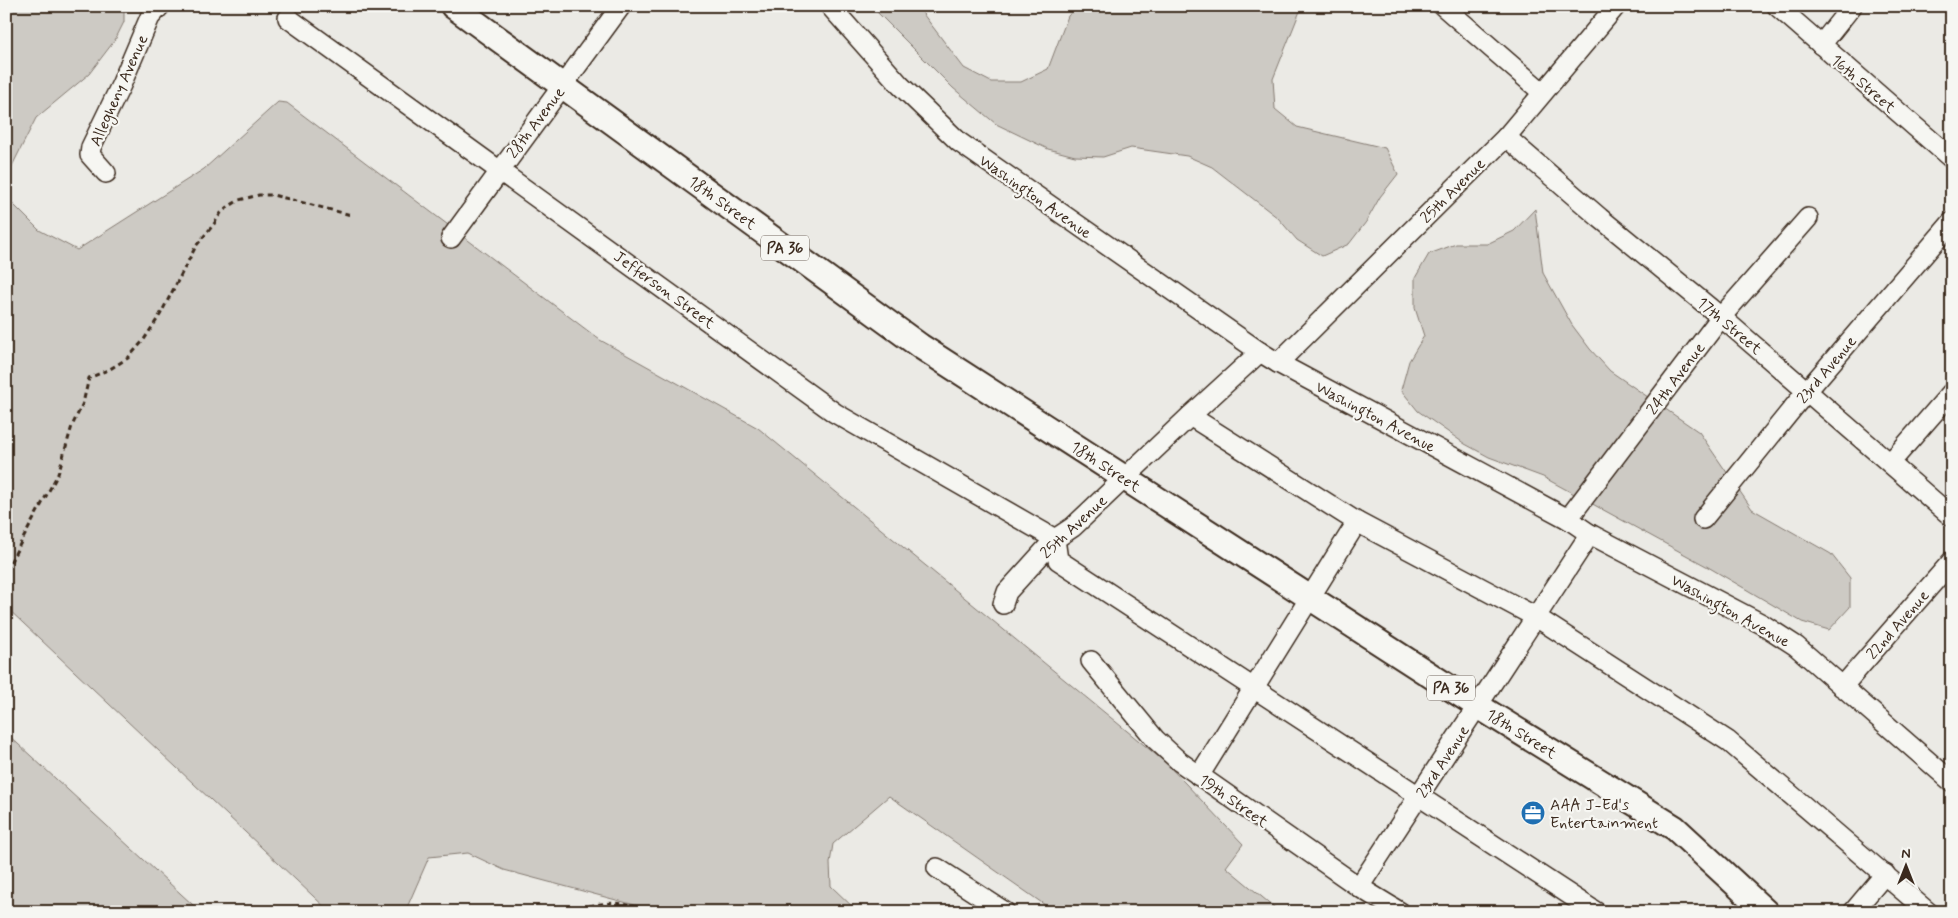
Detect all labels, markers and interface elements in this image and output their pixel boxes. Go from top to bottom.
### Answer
street label: Allegheny Avenue [85,31,154,150]
street label: 16th Street [1826,50,1900,119]
street label: 28th Avenue [502,83,570,163]
street label: Washington Avenue [974,150,1096,245]
street label: 25th Avenue [1416,154,1490,228]
street label: 18th Street [684,171,761,235]
road number: PA 36 [761,236,809,260]
street label: Jefferson Street [609,246,719,334]
street label: 17th Street [1692,293,1766,360]
street label: 23rd Avenue [1793,332,1862,408]
street label: 24th Avenue [1642,338,1710,419]
street label: Washington Avenue [1311,377,1439,459]
street label: 18th Street [1066,437,1145,498]
street label: 25th Avenue [1036,491,1112,564]
street label: Washington Avenue [1667,570,1794,654]
street label: 22nd Avenue [1862,586,1934,664]
road number: PA 36 [1427,676,1475,700]
street label: 18th Street [1482,704,1561,765]
street label: 23rd Avenue [1412,721,1475,802]
street label: 19th Street [1194,770,1273,833]
place label: AAA J-Ed's Entertainment [1550,795,1658,834]
office icon: AAA J-Ed's Entertainment [1520,800,1546,826]
north arrow [1880,840,1930,890]
text: N [1901,845,1911,863]

